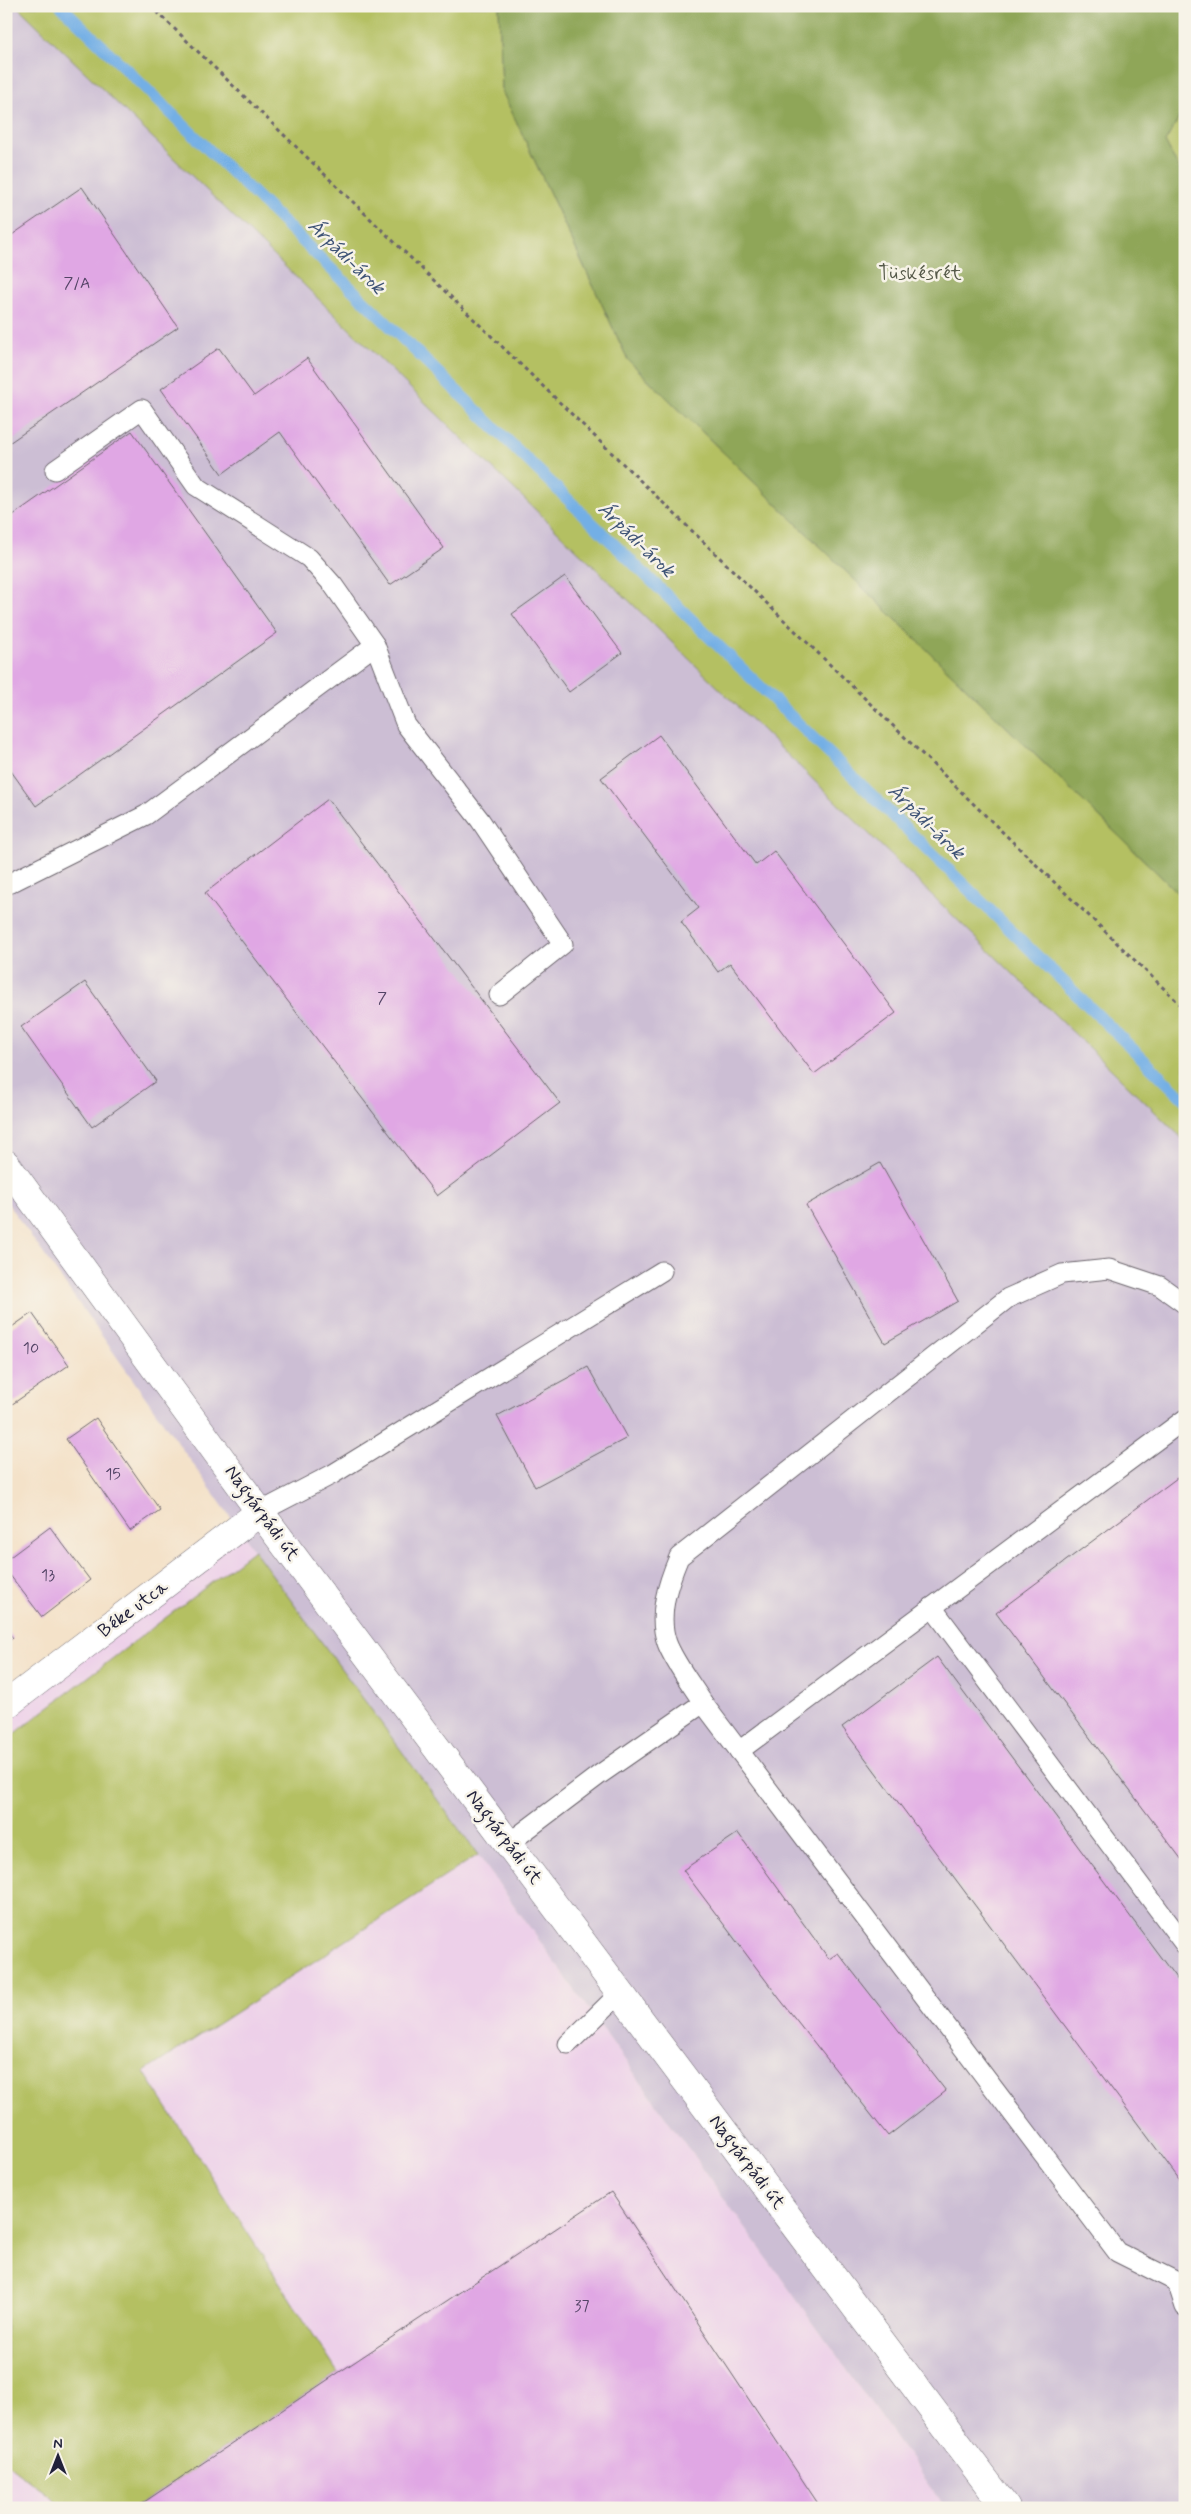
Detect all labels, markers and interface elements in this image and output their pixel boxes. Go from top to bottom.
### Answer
water label: Árpádi-árok [301,213,392,302]
park label: Tüskésrét [878,261,962,286]
house number: 7/A [63,273,91,294]
water label: Árpádi-árok [591,496,682,585]
water label: Árpádi-árok [881,778,972,867]
house number: 7 [377,988,387,1009]
house number: 10 [23,1338,39,1359]
street label: Nagyárpádi út [216,1460,305,1568]
house number: 15 [105,1464,121,1485]
house number: 13 [41,1565,55,1586]
street label: Béke utca [93,1574,174,1644]
street label: Nagyárpádi út [458,1785,548,1891]
street label: Nagyárpádi út [701,2110,791,2216]
house number: 37 [574,2296,590,2317]
north arrow [32,2432,82,2482]
text: N [53,2435,63,2453]

